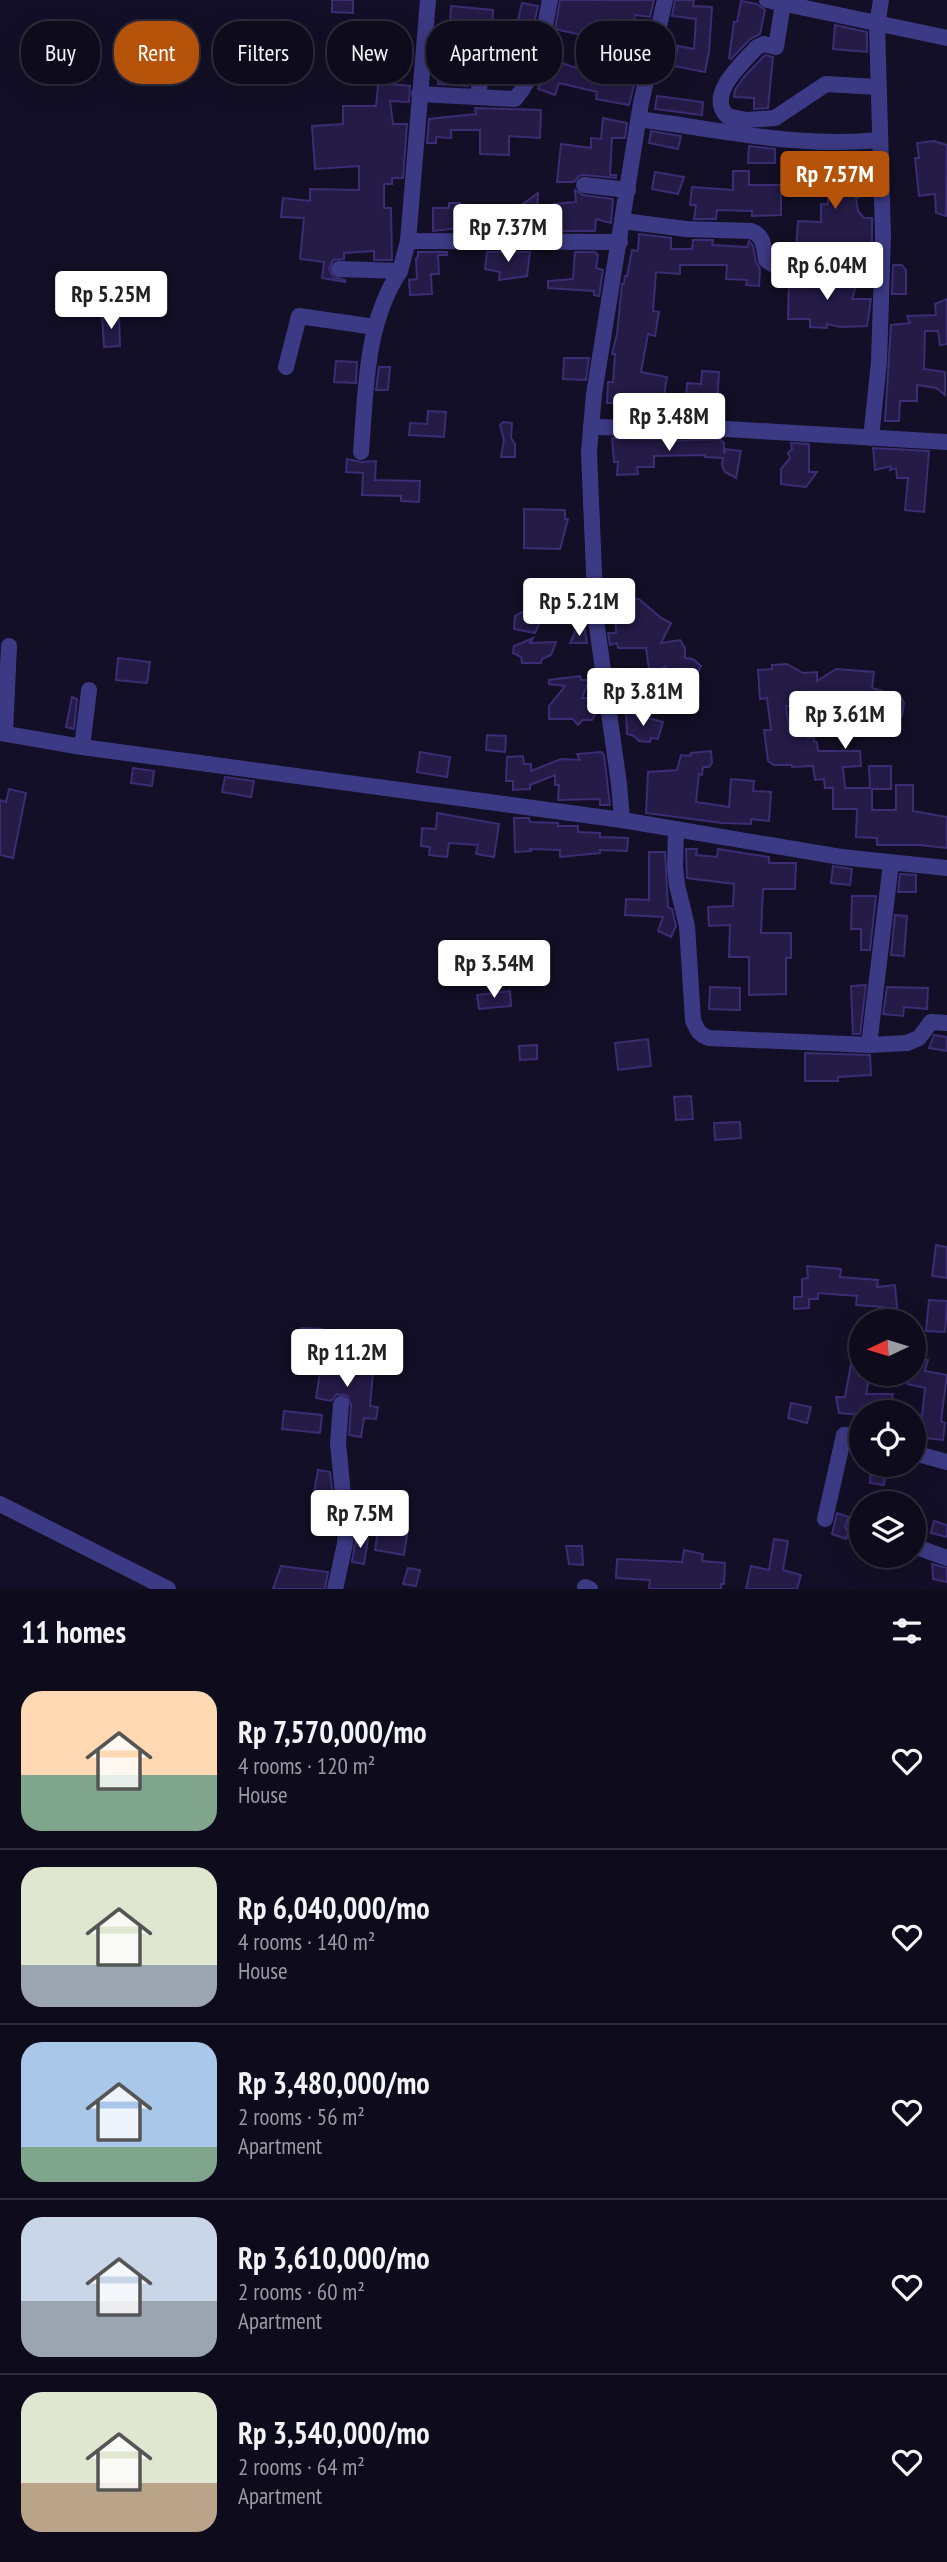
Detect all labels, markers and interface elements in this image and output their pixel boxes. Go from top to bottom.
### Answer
chip: Buy [21,21,100,84]
chip: Rent [114,21,199,84]
chip: Filters [213,21,313,84]
chip: New [327,21,412,84]
chip: Apartment [426,21,562,84]
chip: House [576,21,675,84]
pin: Rp 7.57M [763,152,907,211]
text: Rp 7.57M [796,159,874,188]
pin: Rp 7.37M [436,204,580,264]
text: Rp 7.37M [469,212,547,241]
pin: Rp 6.04M [755,243,899,302]
text: Rp 6.04M [787,250,867,279]
pin: Rp 5.25M [39,272,183,331]
text: Rp 5.25M [71,279,151,308]
pin: Rp 3.48M [597,393,741,453]
text: Rp 3.48M [629,401,709,430]
pin: Rp 5.21M [507,578,651,638]
text: Rp 5.21M [539,586,619,615]
pin: Rp 3.81M [571,668,715,728]
text: Rp 3.81M [603,676,683,705]
pin: Rp 3.61M [773,692,917,751]
text: Rp 3.61M [805,699,885,728]
pin: Rp 3.54M [422,940,566,1000]
text: Rp 3.54M [454,948,534,977]
north arrow [849,1309,926,1386]
map controls [849,1309,926,1568]
pin: Rp 11.2M [275,1330,419,1389]
text: Rp 11.2M [307,1337,387,1366]
button: locate [849,1400,926,1477]
pin: Rp 7.5M [295,1490,425,1550]
button: layers [849,1491,926,1568]
text: Rp 7.5M [327,1498,393,1527]
text: 11 homes [21,1612,126,1651]
icon: filters [888,1612,926,1650]
text: Rp 7,570,000/mo [238,1712,427,1751]
icon: home [77,1719,161,1803]
icon: heart [888,1742,926,1780]
text: 4 rooms · 120 m² [238,1751,375,1780]
text: House [238,1780,288,1809]
text: Rp 6,040,000/mo [238,1888,430,1927]
icon: home [77,1895,161,1979]
icon: heart [888,1918,926,1956]
text: 4 rooms · 140 m² [238,1927,375,1956]
text: House [238,1956,288,1985]
text: Rp 3,480,000/mo [238,2063,430,2102]
icon: home [77,2070,161,2154]
icon: heart [888,2093,926,2131]
text: 2 rooms · 56 m² [238,2102,365,2131]
text: Apartment [238,2131,322,2160]
text: Rp 3,610,000/mo [238,2238,430,2277]
icon: home [77,2245,161,2329]
icon: heart [888,2268,926,2306]
text: 2 rooms · 60 m² [238,2277,365,2306]
text: Apartment [238,2306,322,2335]
text: Rp 3,540,000/mo [238,2413,430,2452]
icon: home [77,2420,161,2504]
icon: heart [888,2443,926,2481]
text: 2 rooms · 64 m² [238,2452,365,2481]
text: Apartment [238,2481,322,2510]

